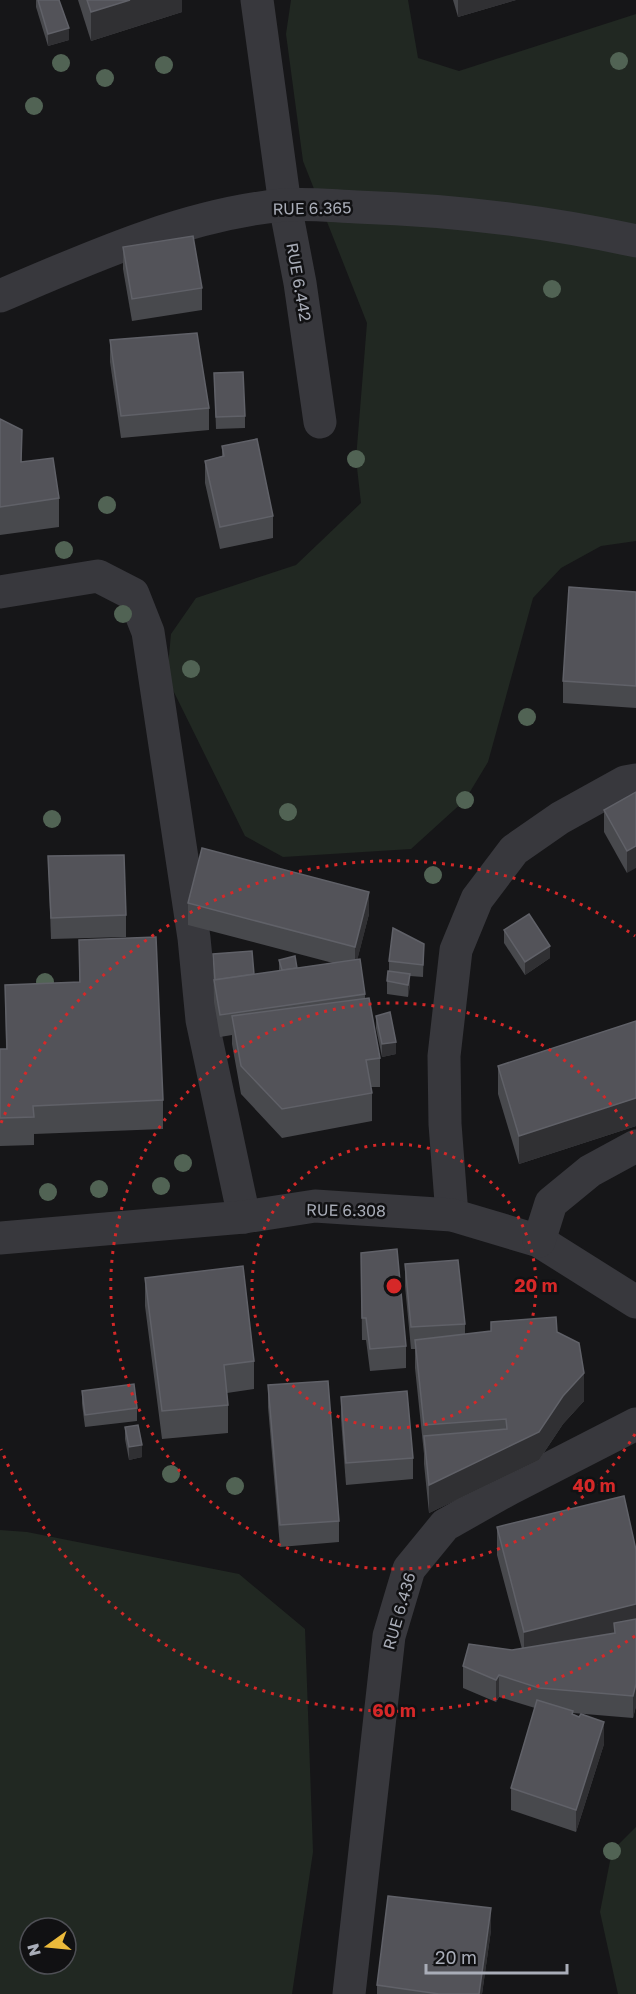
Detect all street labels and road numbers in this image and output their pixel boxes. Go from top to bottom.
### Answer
street label: RUE 6.365 [272,197,352,219]
street label: RUE 6.442 [282,241,316,323]
street label: RUE 6.308 [306,1199,386,1221]
street label: RUE 6.436 [378,1570,420,1652]

